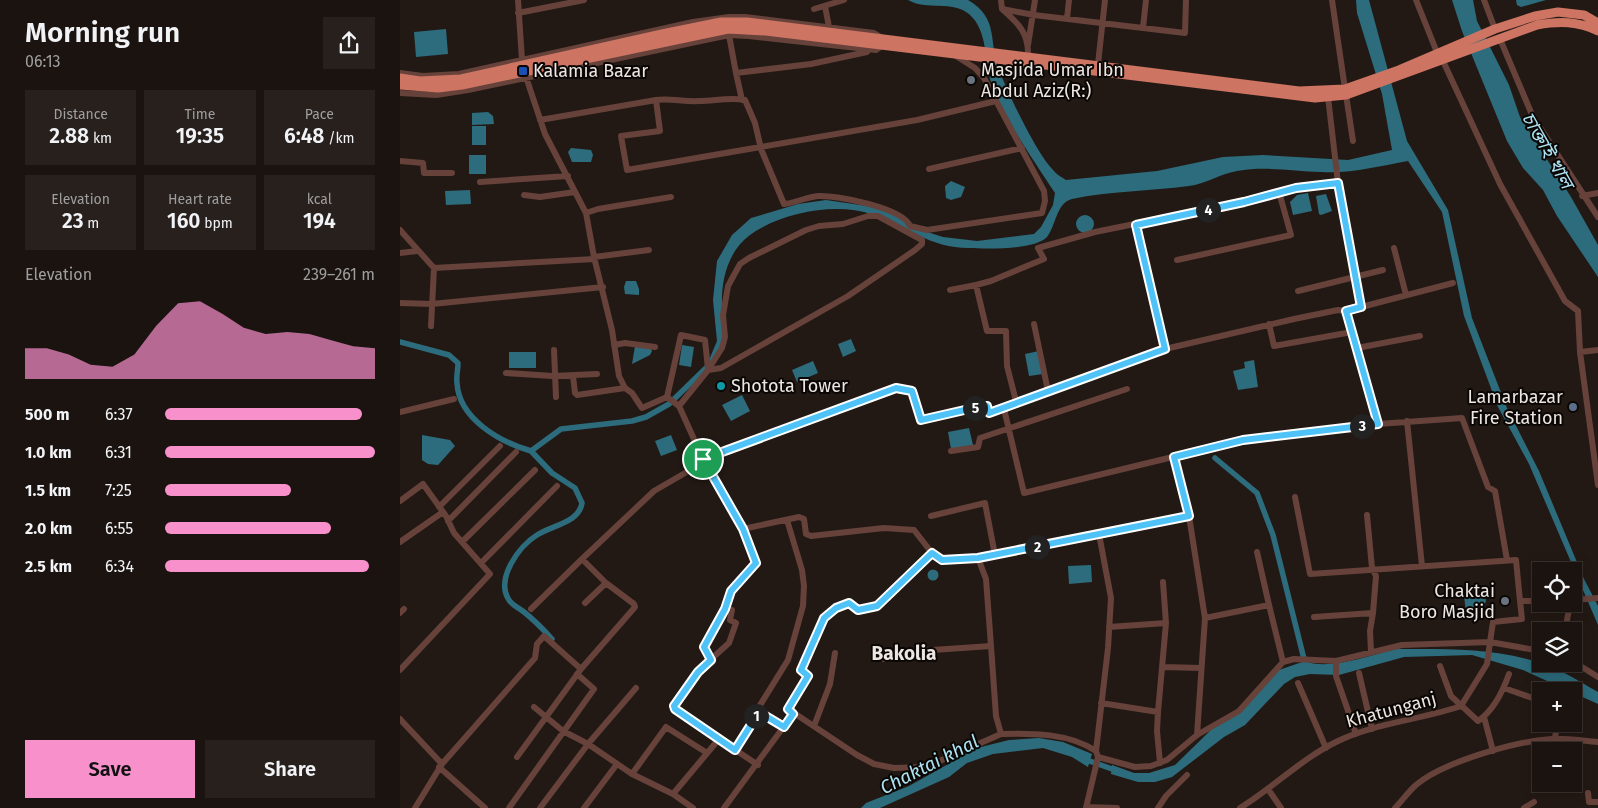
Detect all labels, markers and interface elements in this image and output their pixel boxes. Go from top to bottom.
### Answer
text: Morning run [25,16,180,49]
button: share [323,17,375,69]
text: 06:13 [25,52,61,71]
place label: Masjida Umar Ibn Abdul Aziz(R:) [981,59,1124,102]
place label: Kalamia Bazar [533,60,648,82]
marker: Kalamia Bazar [517,65,529,77]
marker: Masjida Umar Ibn Abdul Aziz(R:) [965,74,977,86]
text: Distance [54,106,108,123]
text: Time [185,106,215,123]
text: Pace [305,106,334,123]
water label: চাক্তাই খাল [1517,108,1581,196]
text: 2.88 [49,123,89,149]
text: 19:35 [176,123,224,149]
text: 6:48 [284,123,324,149]
text: km [89,130,112,147]
text: /km [324,130,355,147]
text: Elevation [51,191,110,208]
text: Heart rate [168,191,232,208]
text: kcal [307,191,332,208]
pin: 4 [1196,198,1220,222]
text: 4 [1205,202,1212,219]
text: 23 [62,208,84,234]
text: 160 [167,208,201,234]
text: 194 [303,208,336,234]
text: m [84,215,99,232]
text: bpm [201,215,233,232]
text: Elevation [25,265,92,284]
text: 239–261 m [303,265,375,284]
place label: Shotota Tower [731,375,848,397]
marker: Shotota Tower [715,380,727,392]
place label: Lamarbazar Fire Station [1468,386,1563,429]
pin: 5 [962,396,988,420]
text: 5 [972,400,979,417]
marker: Lamarbazar Fire Station [1567,401,1579,413]
text: 500 m [25,405,70,424]
text: 6:37 [105,405,133,424]
pin: 3 [1350,414,1374,438]
text: 3 [1359,418,1366,435]
pin [682,438,724,480]
text: 1.0 km [25,443,72,462]
text: 6:31 [105,443,132,462]
icon: arrive [689,445,717,473]
text: 1.5 km [25,481,71,500]
text: 7:25 [105,481,132,500]
text: 2.0 km [25,519,72,538]
text: 6:55 [105,519,133,538]
pin: 2 [1024,534,1050,560]
text: 2 [1034,539,1041,556]
text: 2.5 km [25,557,72,576]
text: 6:34 [105,557,134,576]
map controls [1532,562,1582,792]
button: locate [1532,562,1582,612]
place label: Chaktai Boro Masjid [1399,580,1495,623]
marker: Chaktai Boro Masjid [1499,595,1511,607]
button: layers [1532,622,1582,672]
district label: Bakolia [872,642,936,665]
button: + [1532,682,1582,732]
street label: Khatunganj [1343,687,1439,733]
pin: 1 [744,704,768,728]
text: 1 [753,708,760,725]
water label: Chaktai khal [876,730,982,799]
button: Save [25,740,195,798]
button: Share [205,740,375,798]
button: − [1532,742,1582,792]

